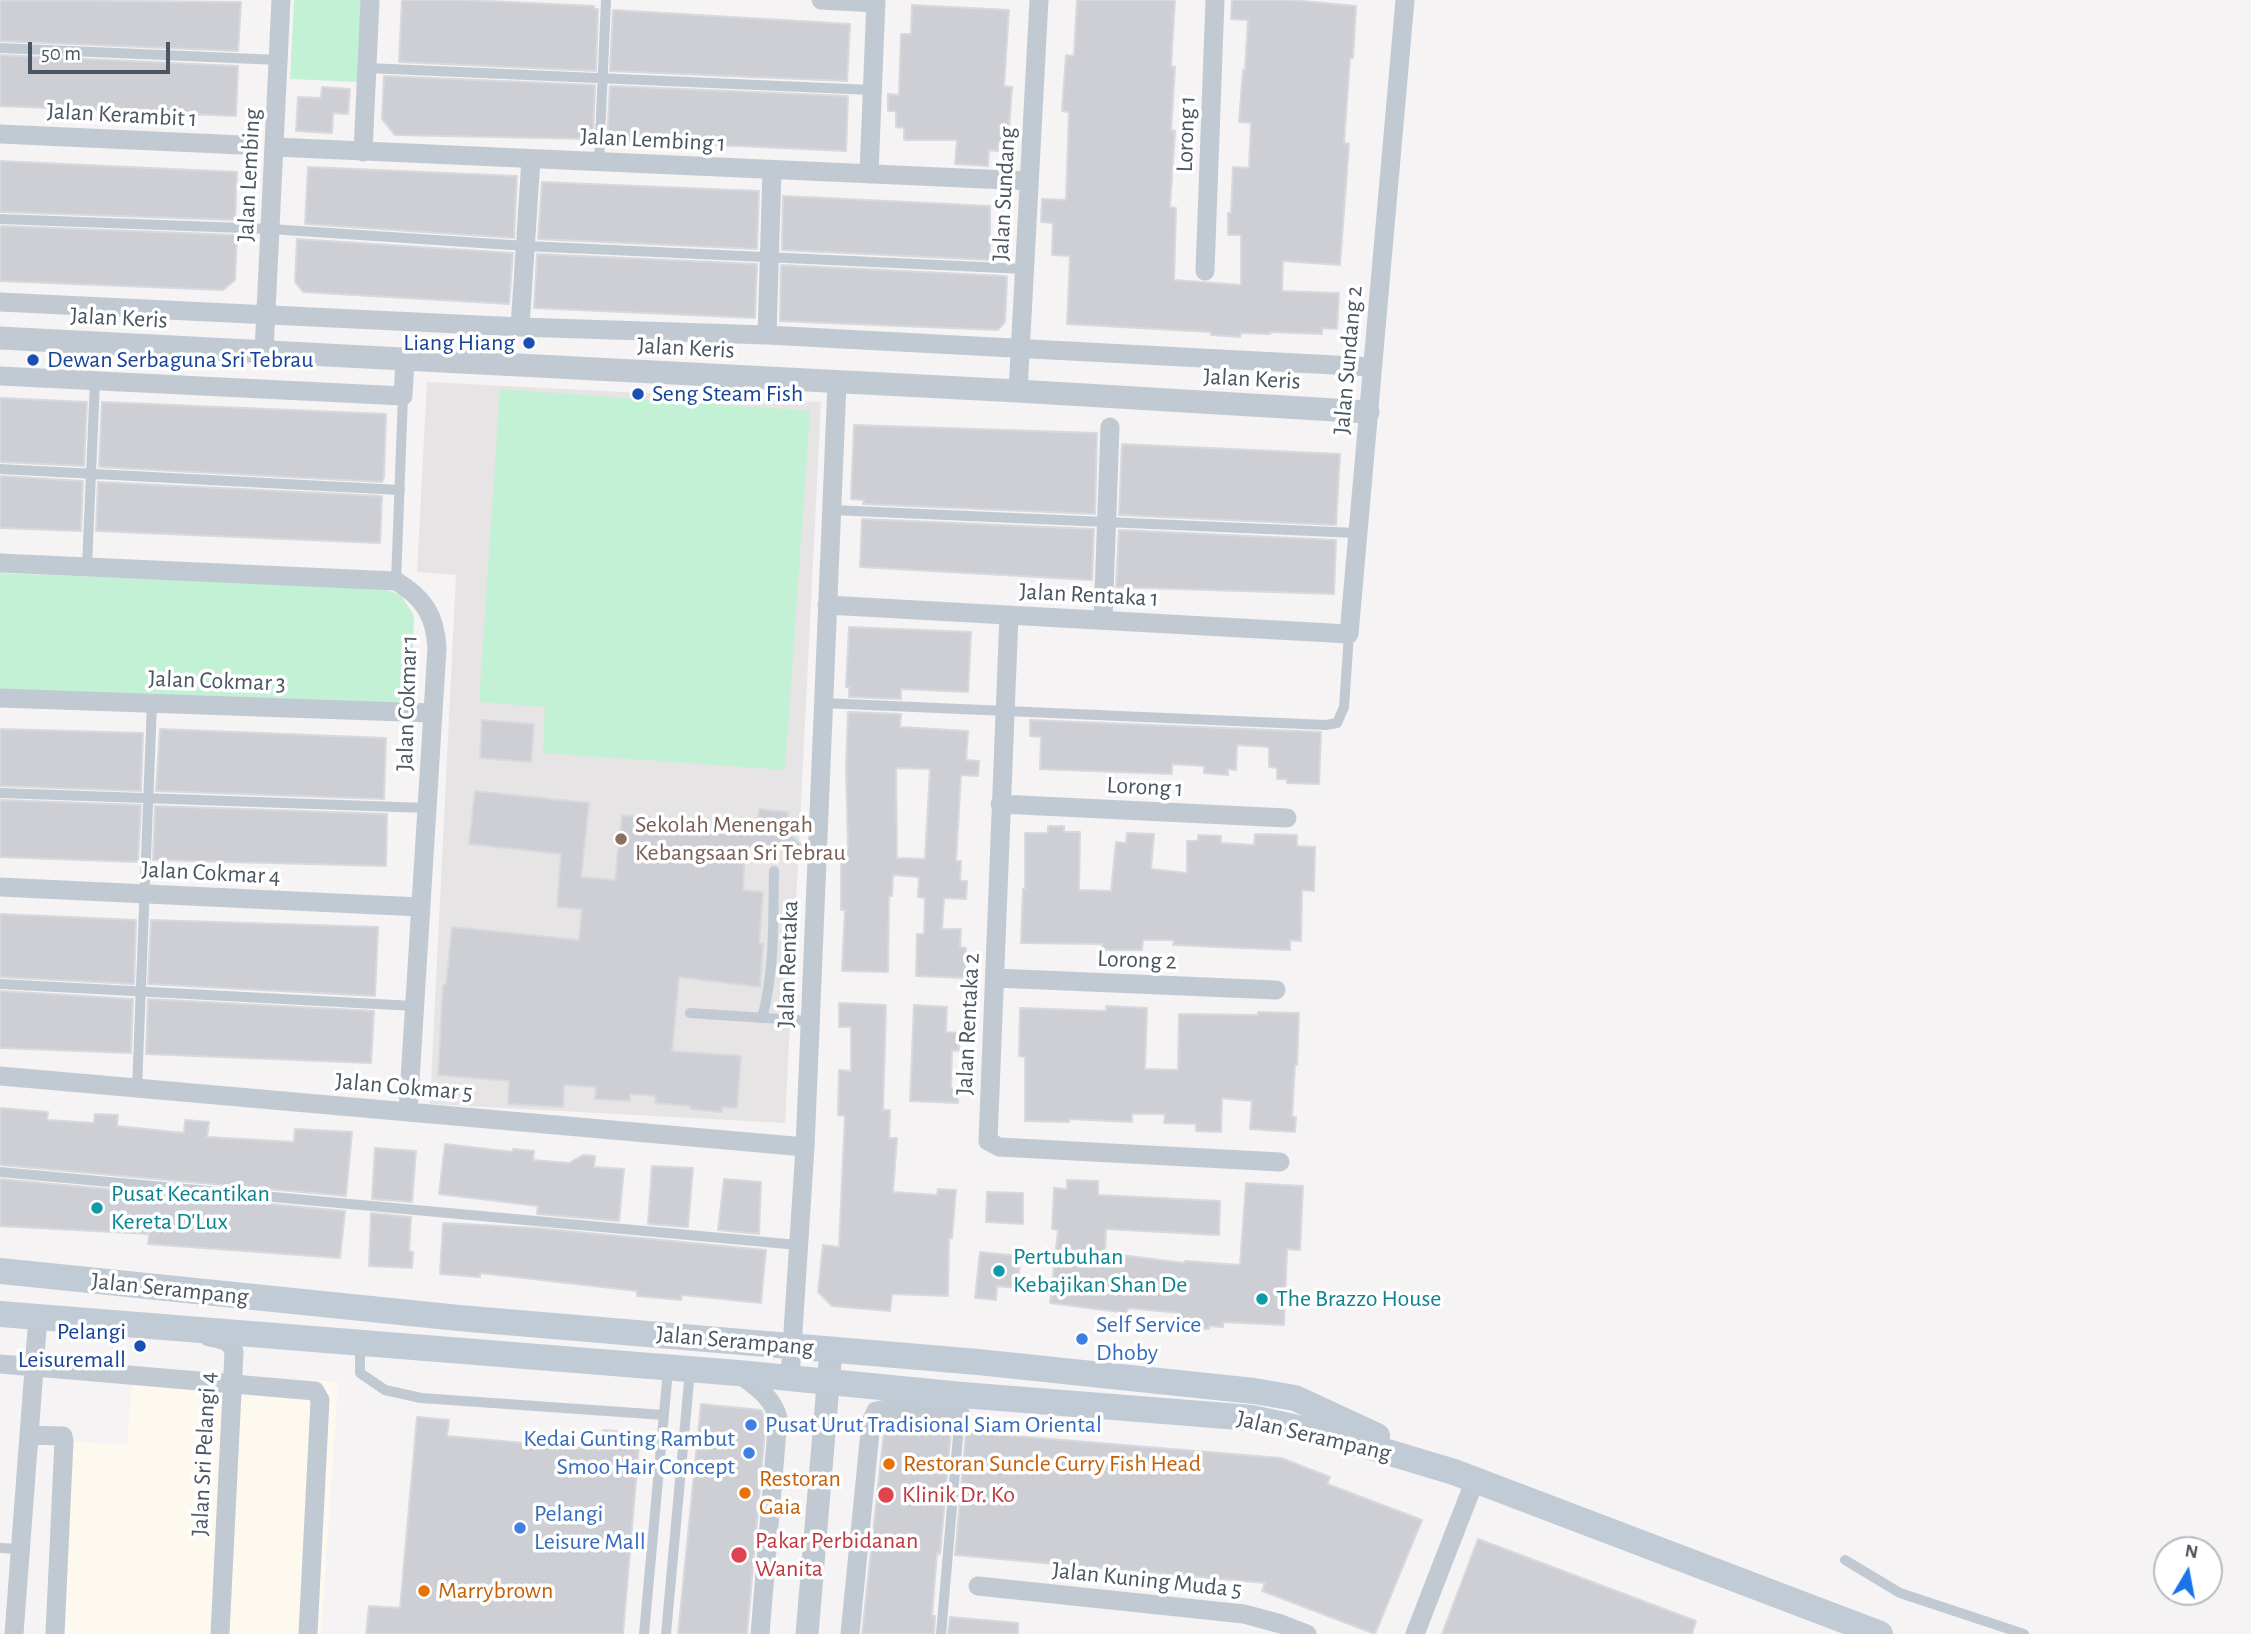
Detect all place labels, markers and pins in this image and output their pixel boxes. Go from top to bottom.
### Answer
place label: Liang Hiang [403,329,515,357]
marker: Liang Hiang [521,335,537,351]
place label: Dewan Serbaguna Sri Tebrau [47,346,314,374]
marker: Dewan Serbaguna Sri Tebrau [25,352,41,368]
place label: Seng Steam Fish [652,380,803,408]
marker: Seng Steam Fish [630,386,646,402]
place label: Sekolah Menengah Kebangsaan Sri Tebrau [635,811,846,867]
marker: Sekolah Menengah Kebangsaan Sri Tebrau [613,831,629,847]
place label: Pusat Kecantikan Kereta D'Lux [111,1180,270,1236]
marker: Pusat Kecantikan Kereta D'Lux [89,1200,105,1216]
place label: Pertubuhan Kebajikan Shan De [1013,1243,1187,1299]
marker: Pertubuhan Kebajikan Shan De [991,1263,1007,1279]
place label: The Brazzo House [1276,1285,1441,1313]
marker: The Brazzo House [1254,1291,1270,1307]
place label: Self Service Dhoby [1096,1311,1201,1367]
place label: Pelangi Leisuremall [18,1318,126,1374]
marker: Self Service Dhoby [1074,1331,1090,1347]
marker: Pelangi Leisuremall [132,1338,148,1354]
place label: Pusat Urut Tradisional Siam Oriental [765,1411,1102,1439]
marker: Pusat Urut Tradisional Siam Oriental [743,1417,759,1433]
place label: Kedai Gunting Rambut Smoo Hair Concept [523,1425,735,1481]
marker: Kedai Gunting Rambut Smoo Hair Concept [741,1445,757,1461]
place label: Restoran Suncle Curry Fish Head [903,1450,1201,1478]
marker: Restoran Suncle Curry Fish Head [881,1456,897,1472]
place label: Restoran Gaia [759,1465,841,1521]
place label: Klinik Dr. Ko [902,1481,1015,1509]
marker: Restoran Gaia [737,1485,753,1501]
marker: Klinik Dr. Ko [876,1485,896,1505]
place label: Pelangi Leisure Mall [534,1500,646,1556]
marker: Pelangi Leisure Mall [512,1520,528,1536]
place label: Pakar Perbidanan Wanita [755,1527,918,1583]
marker: Pakar Perbidanan Wanita [729,1545,749,1565]
place label: Marrybrown [438,1577,553,1605]
marker: Marrybrown [416,1583,432,1599]

